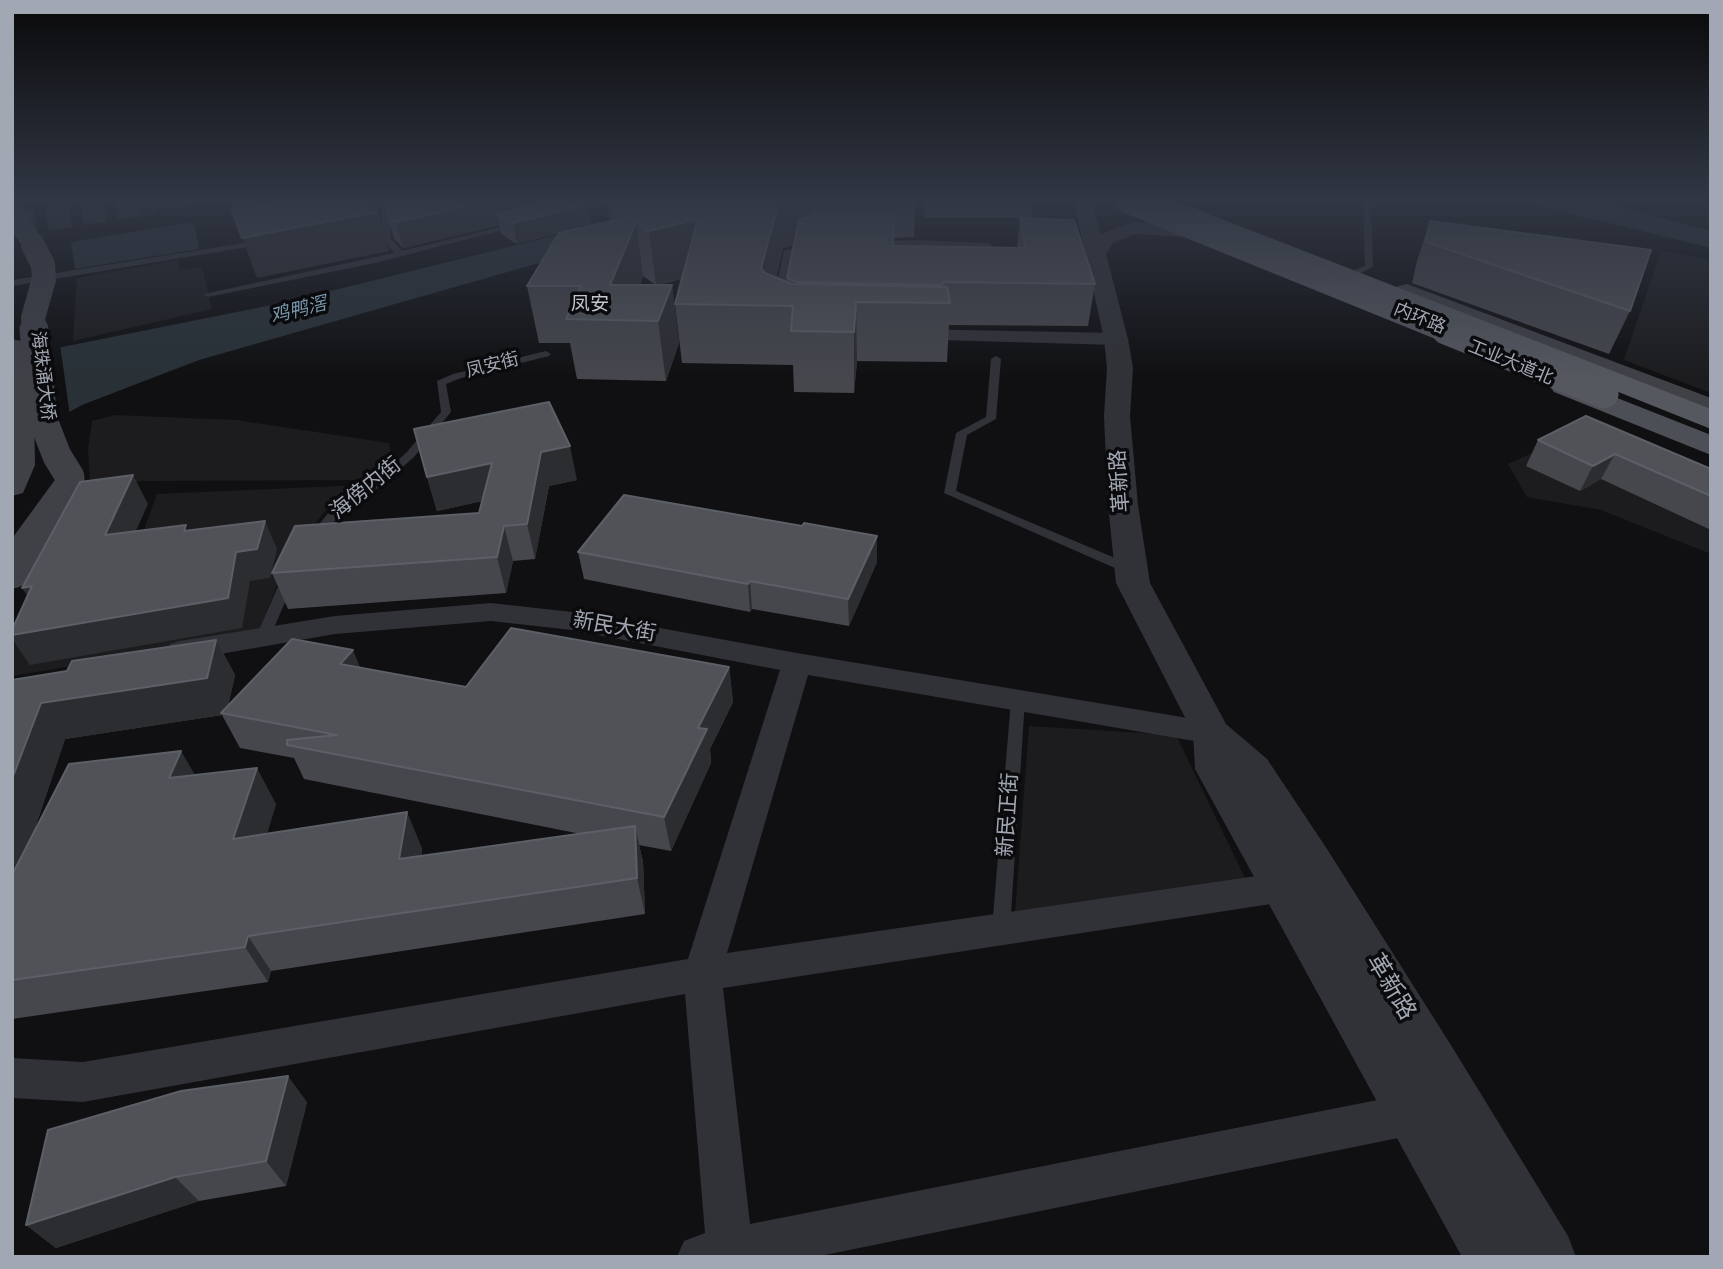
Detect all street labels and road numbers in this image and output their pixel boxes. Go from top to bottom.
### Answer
street label: 内环路 [1390,300,1448,340]
street label: 海珠涌大桥 [25,330,57,422]
street label: 工业大道北 [1464,337,1556,391]
street label: 凤安街 [464,350,522,384]
street label: 革新路 [1107,449,1137,513]
street label: 海傍内街 [326,454,408,526]
street label: 新民大街 [570,609,658,649]
street label: 新民正街 [995,772,1025,858]
street label: 革新路 [1358,950,1420,1026]

